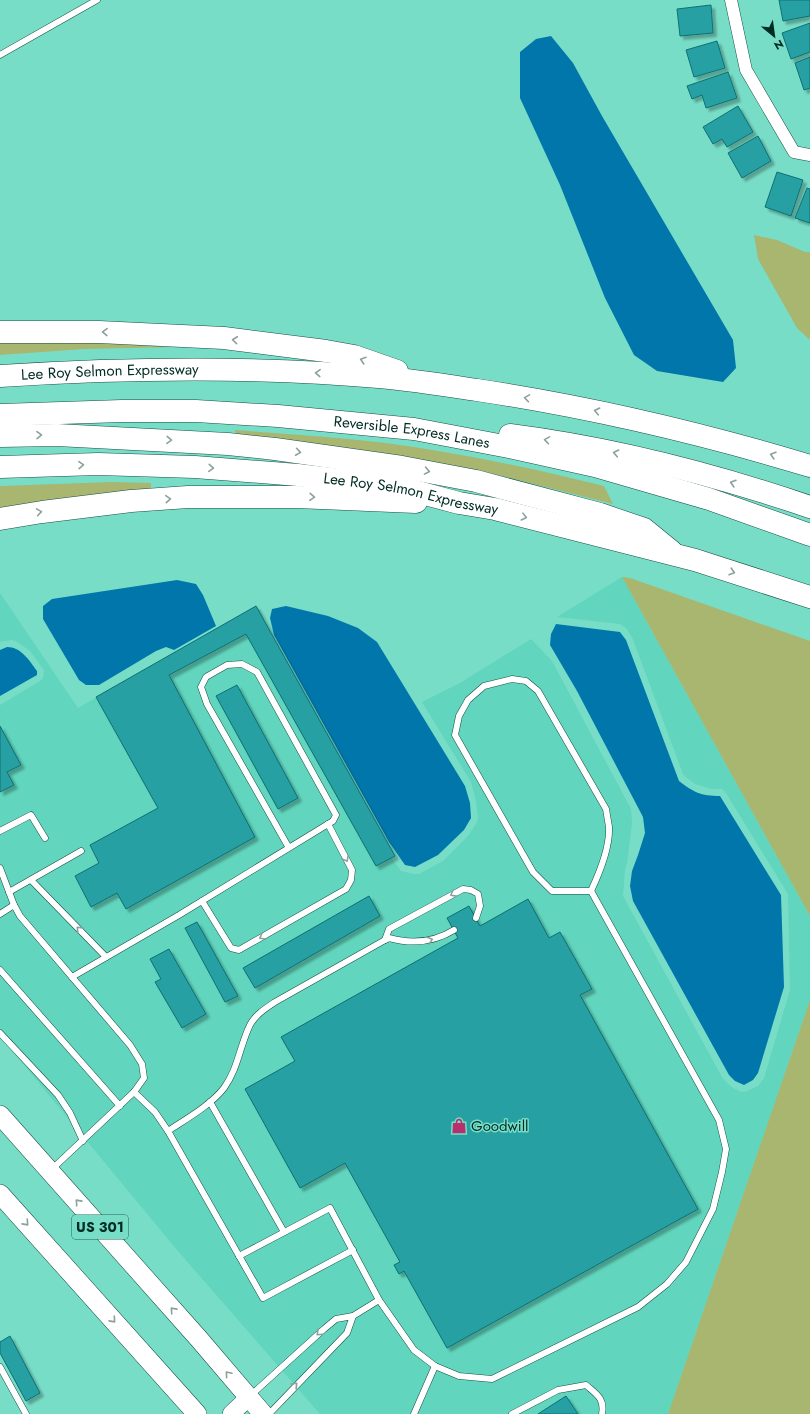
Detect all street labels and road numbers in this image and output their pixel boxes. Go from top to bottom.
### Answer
street label: Lee Roy Selmon Expressway [20,358,199,386]
street label: Reversible Express Lanes [333,410,492,454]
street label: Lee Roy Selmon Expressway [322,467,500,520]
road number: US 301 [72,1215,128,1239]

